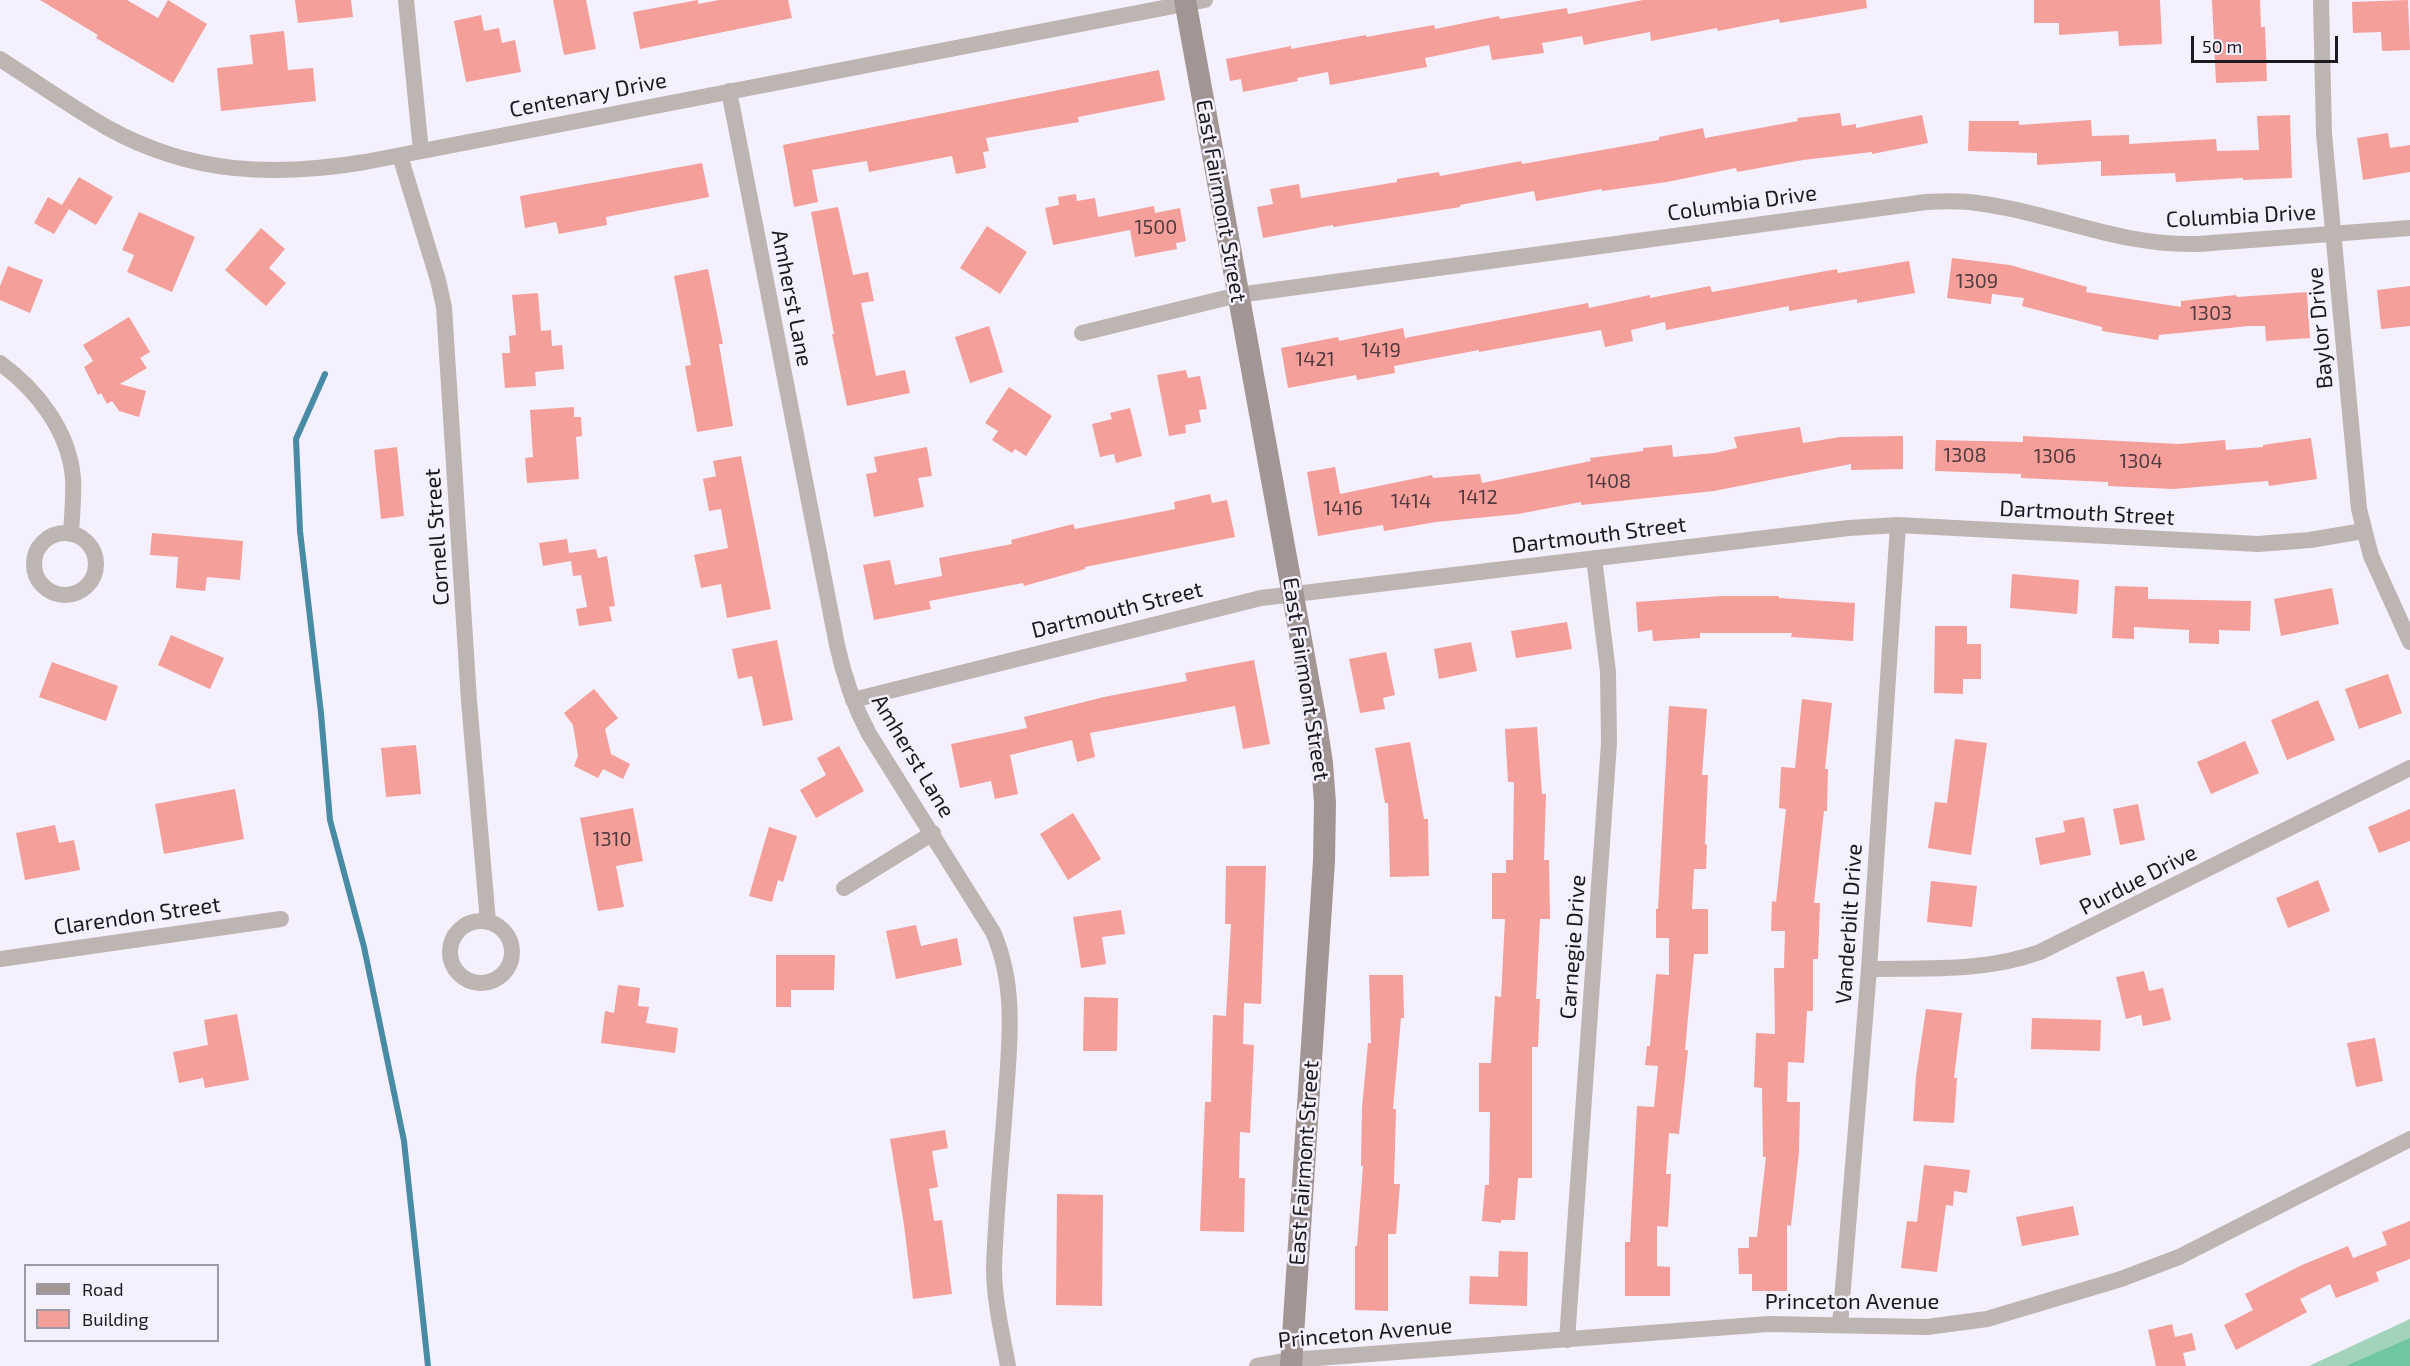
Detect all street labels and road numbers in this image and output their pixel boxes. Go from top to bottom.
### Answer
street label: Centenary Drive [507,67,669,123]
street label: East Fairmont Street [1190,97,1252,305]
street label: Columbia Drive [1666,179,1818,227]
street label: Columbia Drive [2165,199,2317,233]
street label: Amherst Lane [766,227,818,369]
street label: Baylor Drive [2302,266,2338,390]
street label: Cornell Street [419,467,455,607]
street label: Dartmouth Street [1999,495,2175,531]
street label: Dartmouth Street [1510,511,1688,559]
street label: East Fairmont Street [1277,575,1335,783]
street label: Dartmouth Street [1029,576,1205,644]
street label: Amherst Lane [866,690,960,822]
street label: Purdue Drive [2075,839,2201,921]
street label: Vanderbilt Drive [1830,843,1868,1005]
street label: Carnegie Drive [1555,874,1591,1020]
street label: Clarendon Street [52,891,222,941]
street label: East Fairmont Street [1284,1060,1324,1266]
street label: Princeton Avenue [1765,1289,1939,1315]
street label: Princeton Avenue [1277,1312,1453,1354]

